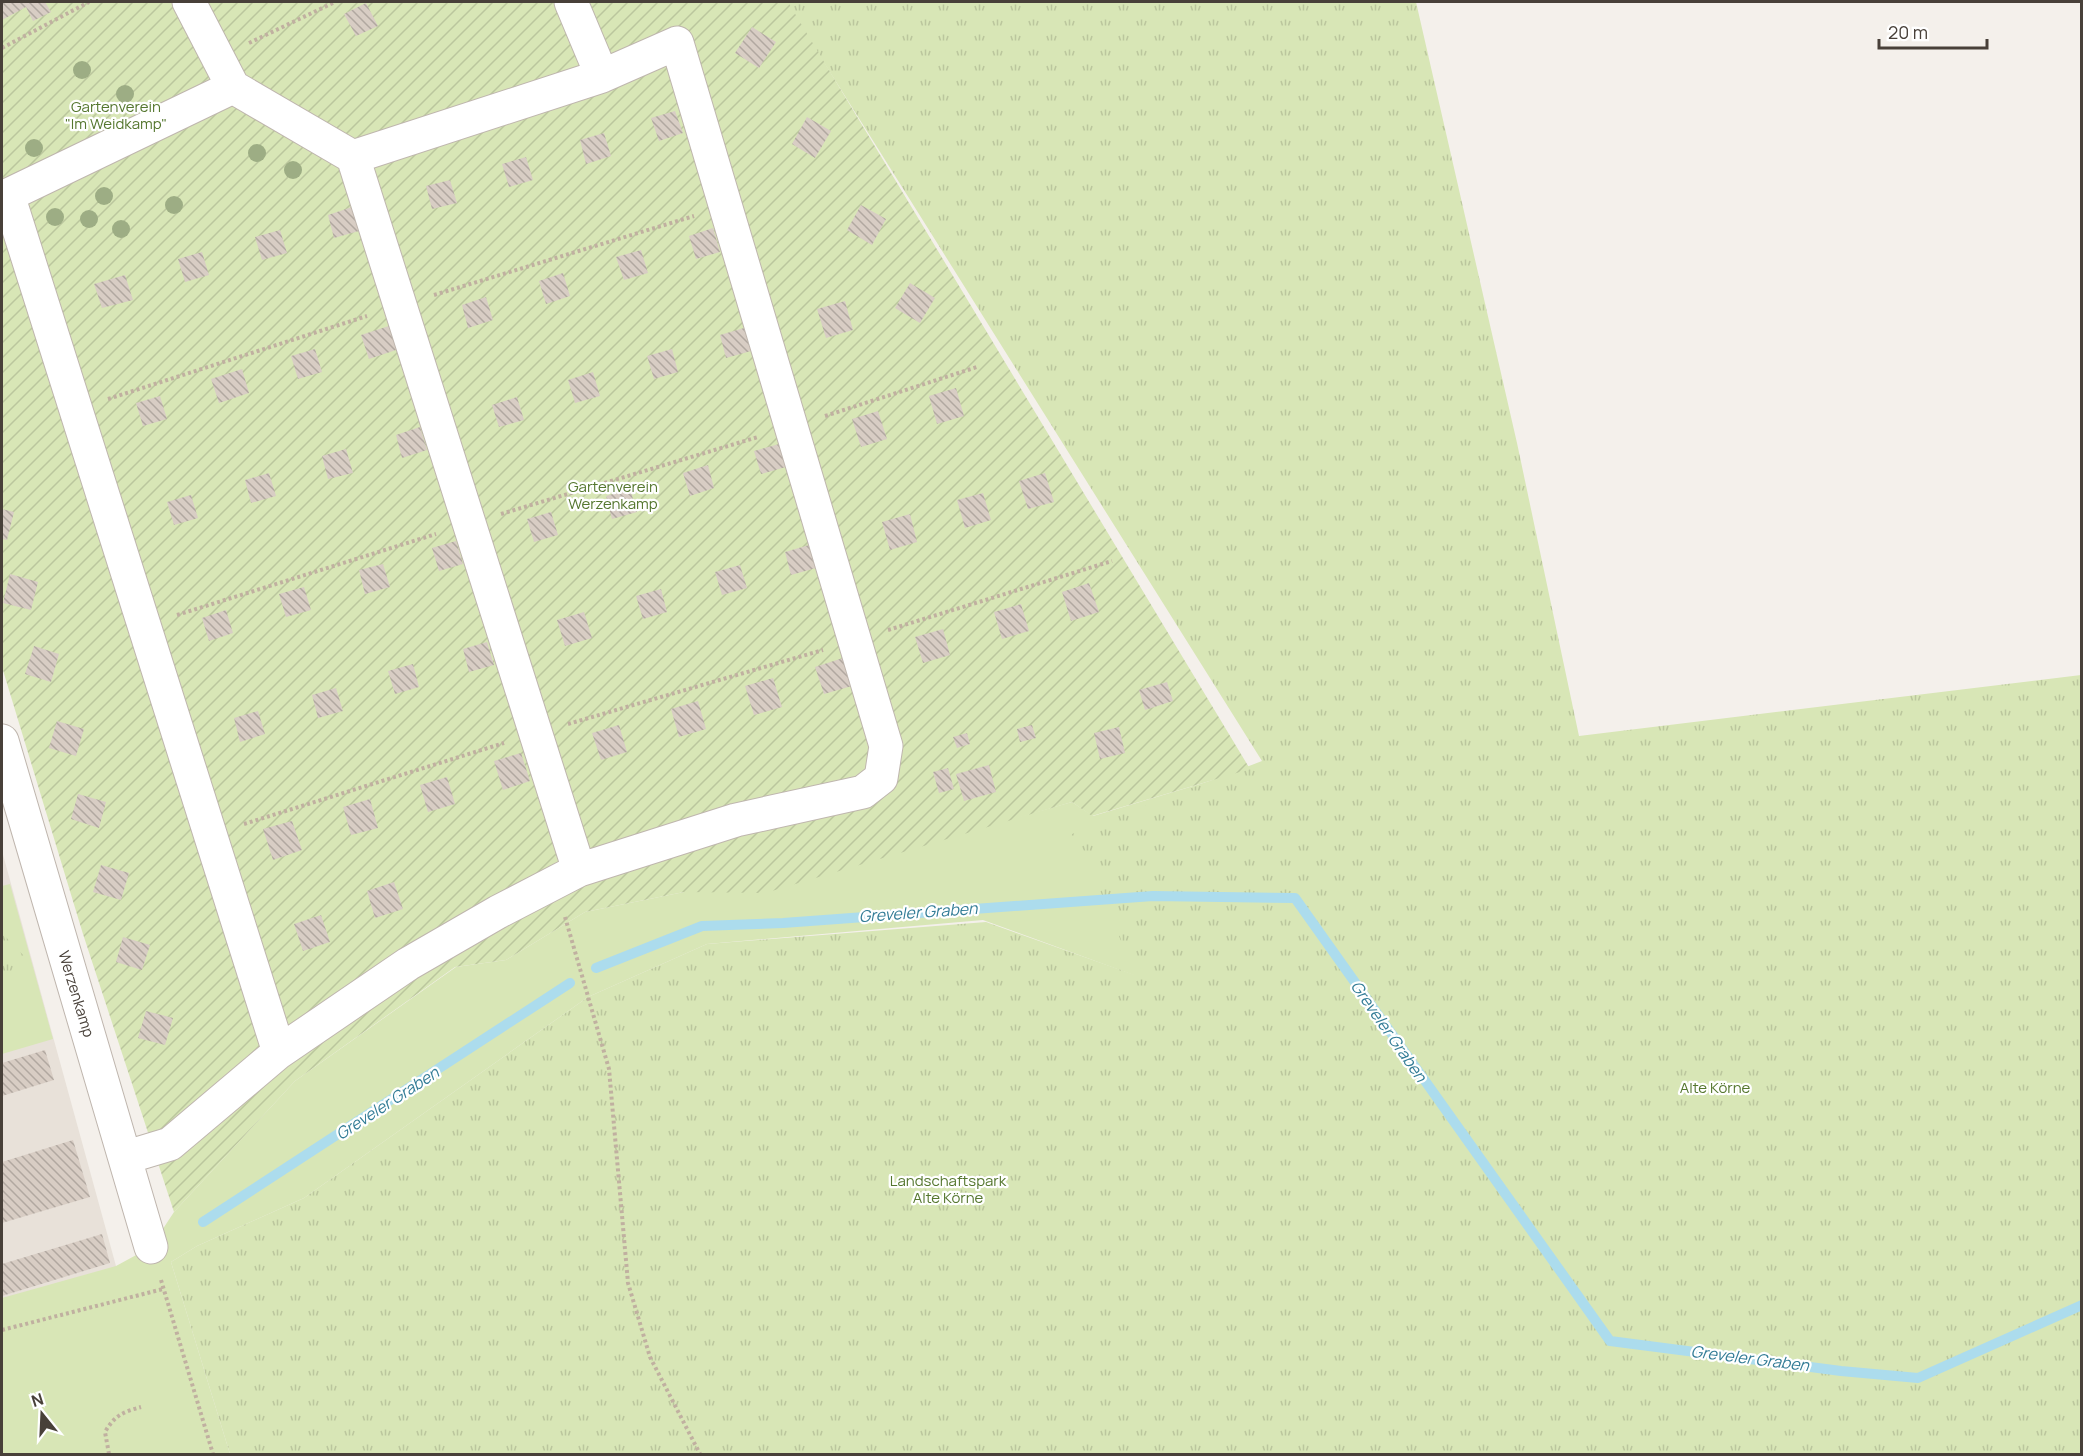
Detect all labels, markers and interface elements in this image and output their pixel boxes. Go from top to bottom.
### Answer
scale bar [1879,12,1987,50]
text: 20 m [1888,20,1928,44]
park label: Gartenverein "Im Weidkamp" [65,96,167,134]
park label: Gartenverein Werzenkamp [568,476,658,514]
water label: Greveler Graben [858,897,979,927]
street label: Werzenkamp [53,948,100,1040]
water label: Greveler Graben [1346,976,1432,1086]
water label: Greveler Graben [331,1061,443,1145]
park label: Alte Körne [1680,1077,1751,1098]
park label: Landschaftspark Alte Körne [890,1170,1007,1208]
water label: Greveler Graben [1690,1340,1811,1376]
north arrow [12,1384,72,1444]
text: N [28,1387,46,1412]

